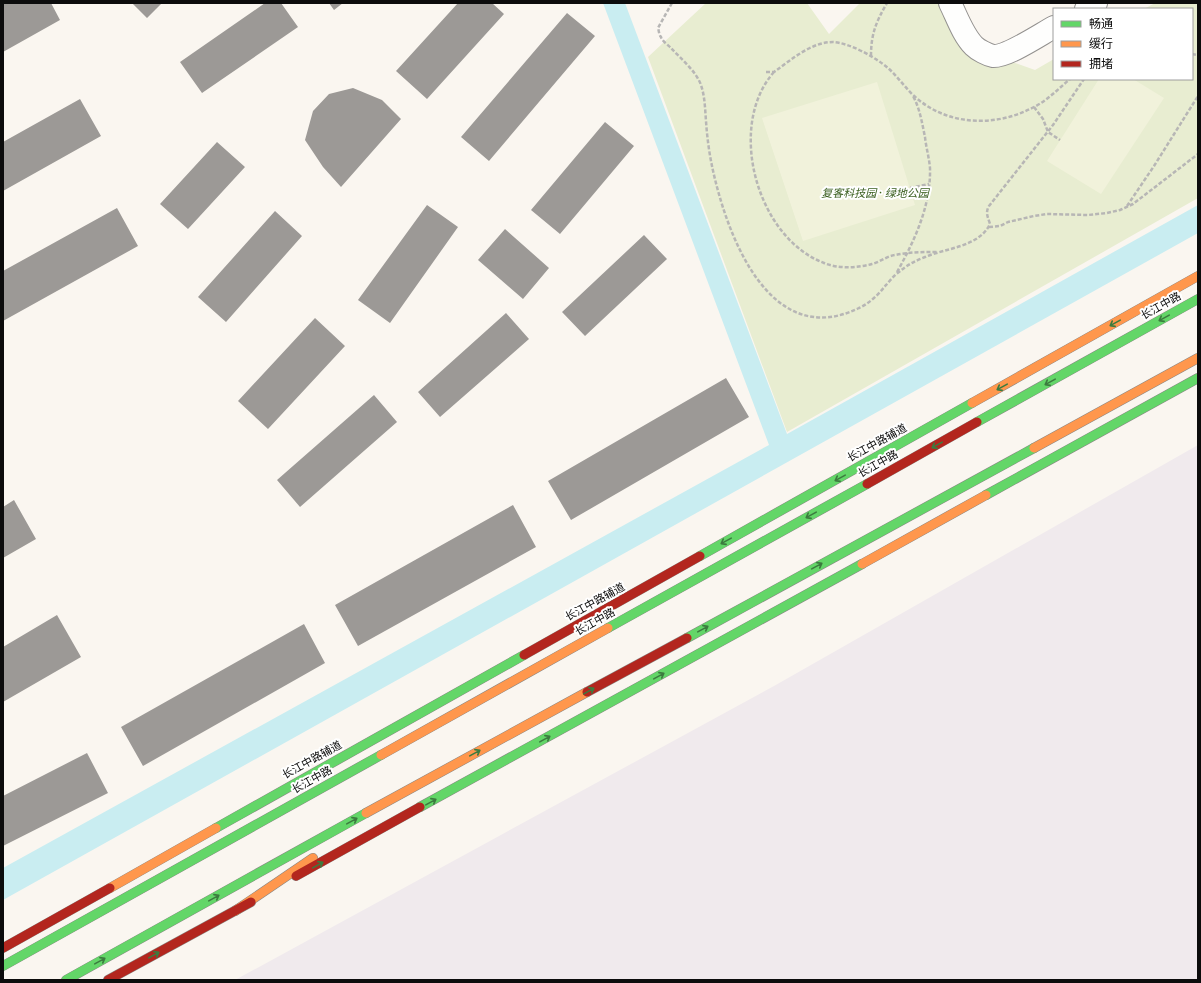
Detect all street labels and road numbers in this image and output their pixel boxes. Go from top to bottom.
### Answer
street label: 长江中路 [1139,290,1183,322]
street label: 长江中路辅道 [845,421,909,465]
street label: 长江中路 [856,448,900,480]
street label: 长江中路辅道 [563,580,627,624]
street label: 长江中路 [573,606,617,638]
street label: 长江中路辅道 [280,738,344,782]
street label: 长江中路 [290,764,334,796]

